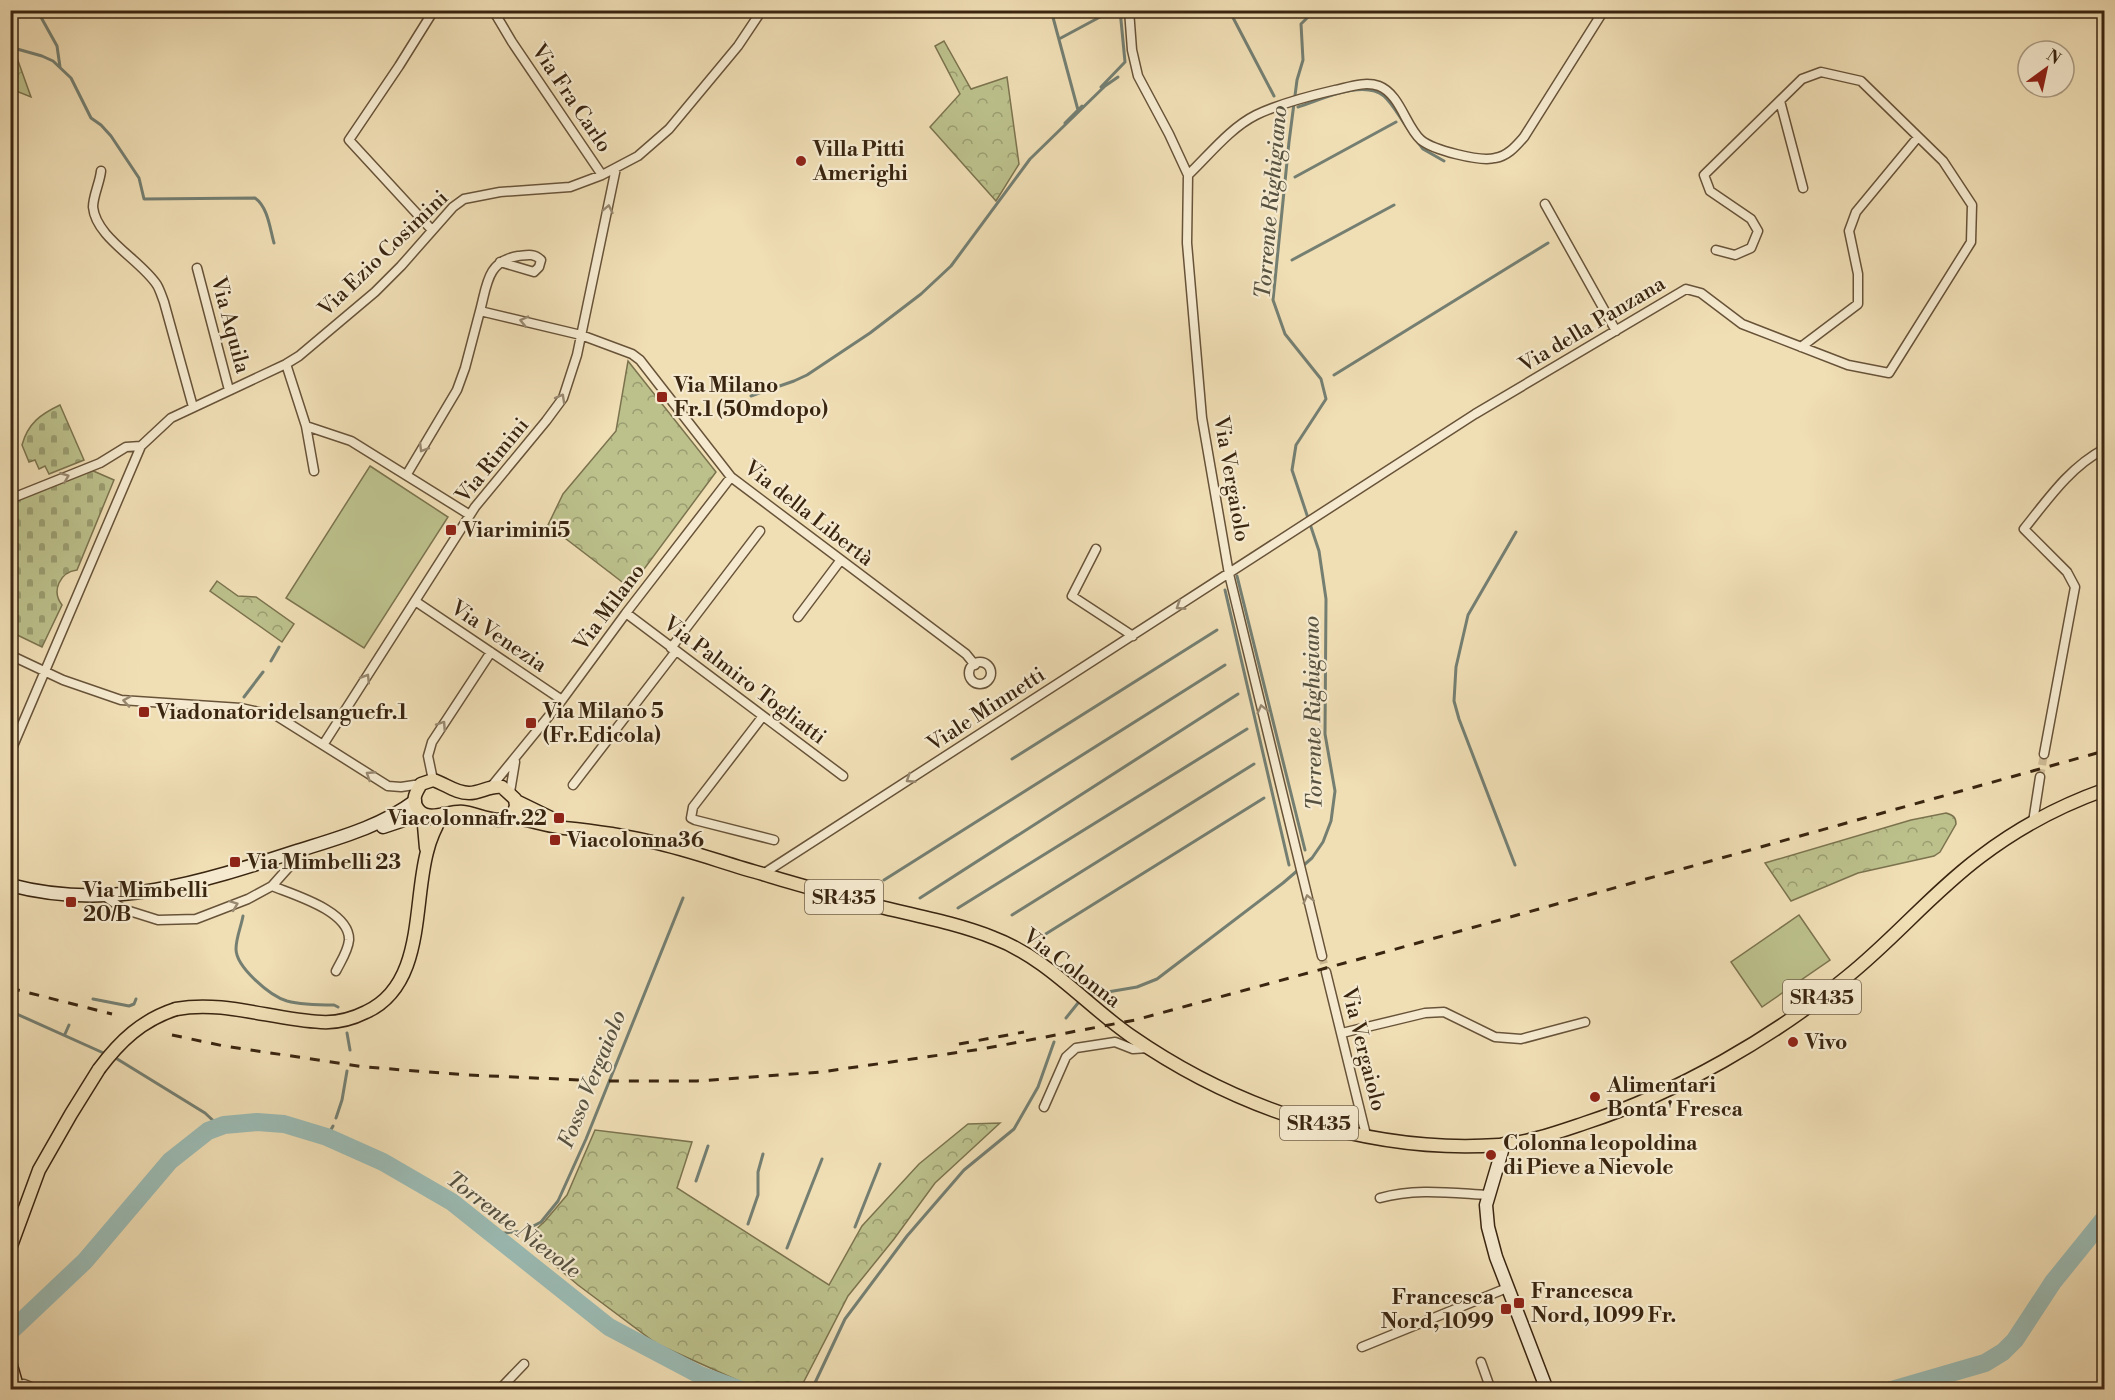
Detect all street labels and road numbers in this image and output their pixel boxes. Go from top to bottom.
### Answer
street label: Via Fra Carlo [525,39,617,158]
street label: Via Ezio Cosimini [313,185,454,323]
street label: Via della Panzana [1514,271,1671,379]
street label: Via Aquila [204,273,255,377]
street label: Via Rimini [450,413,535,509]
street label: Via Vergaiolo [1207,414,1255,544]
street label: Via della Libertà [738,455,879,573]
street label: Via Milano [568,559,651,657]
street label: Via Venezia [445,595,552,679]
street label: Via Palmiro Togliatti [657,610,831,751]
street label: Viale Minnetti [922,662,1050,758]
road number: SR435 [805,880,883,914]
street label: Via Colonna [1017,923,1126,1014]
road number: SR435 [1783,980,1861,1014]
street label: Via Vergaiolo [1335,984,1391,1114]
road number: SR435 [1280,1106,1358,1140]

